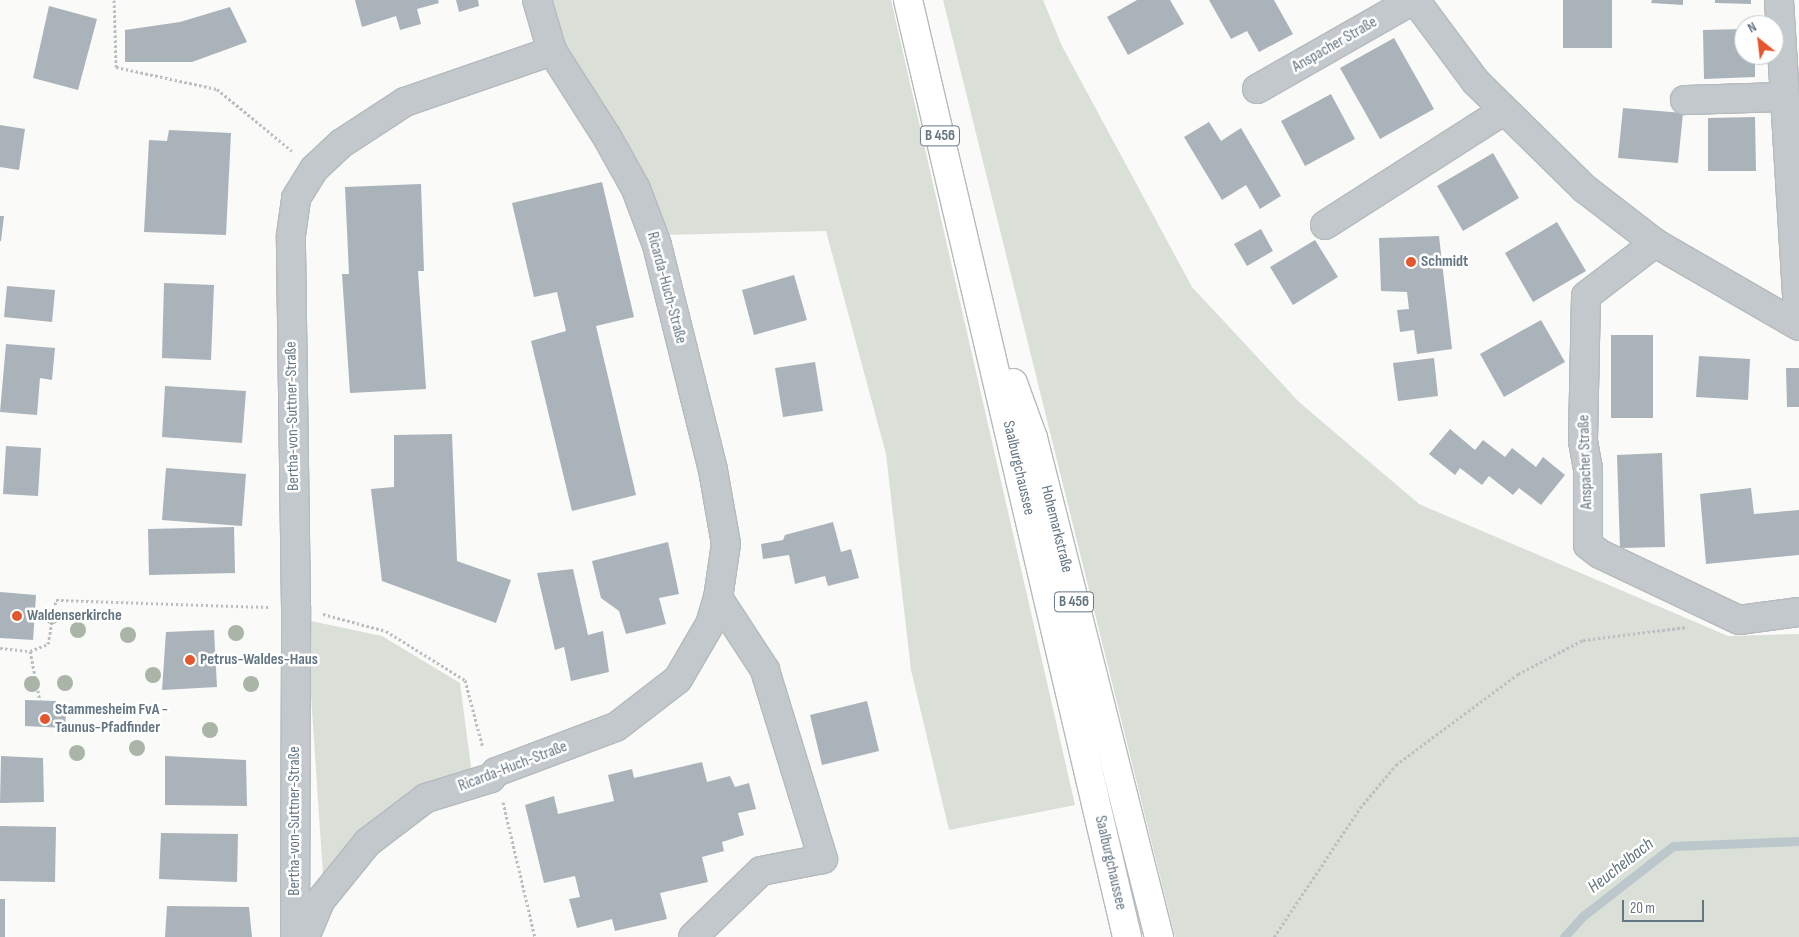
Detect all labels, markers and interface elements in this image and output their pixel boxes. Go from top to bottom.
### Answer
street label: Anspacher Straße [1289,13,1381,77]
north arrow [1734,15,1784,65]
text: N [1745,18,1759,37]
road number: B 456 [919,124,961,148]
street label: Ricarda-Huch-Straße [642,230,690,346]
place label: Schmidt [1421,252,1468,272]
marker: Schmidt [1405,256,1417,268]
street label: Bertha-von-Suttner-Straße [282,341,304,491]
street label: Anspacher Straße [1575,414,1597,510]
street label: Saalburgchaussee [998,419,1038,517]
street label: Hohemarkstraße [1036,483,1076,575]
road number: B 456 [1053,590,1095,614]
place label: Waldenserkirche [27,606,122,626]
marker: Waldenserkirche [11,610,23,622]
place label: Petrus-Waldes-Haus [200,650,318,670]
marker: Petrus-Waldes-Haus [184,654,196,666]
place label: Stammesheim FvA - Taunus-Pfadfinder [55,700,168,738]
marker: Stammesheim FvA - Taunus-Pfadfinder [39,713,51,725]
street label: Ricarda-Huch-Straße [456,737,570,797]
street label: Bertha-von-Suttner-Straße [285,746,305,896]
street label: Saalburgchaussee [1090,814,1130,912]
water label: Heuchelbach [1584,834,1658,898]
scale bar [1624,890,1706,922]
text: 20 m [1630,899,1655,918]

